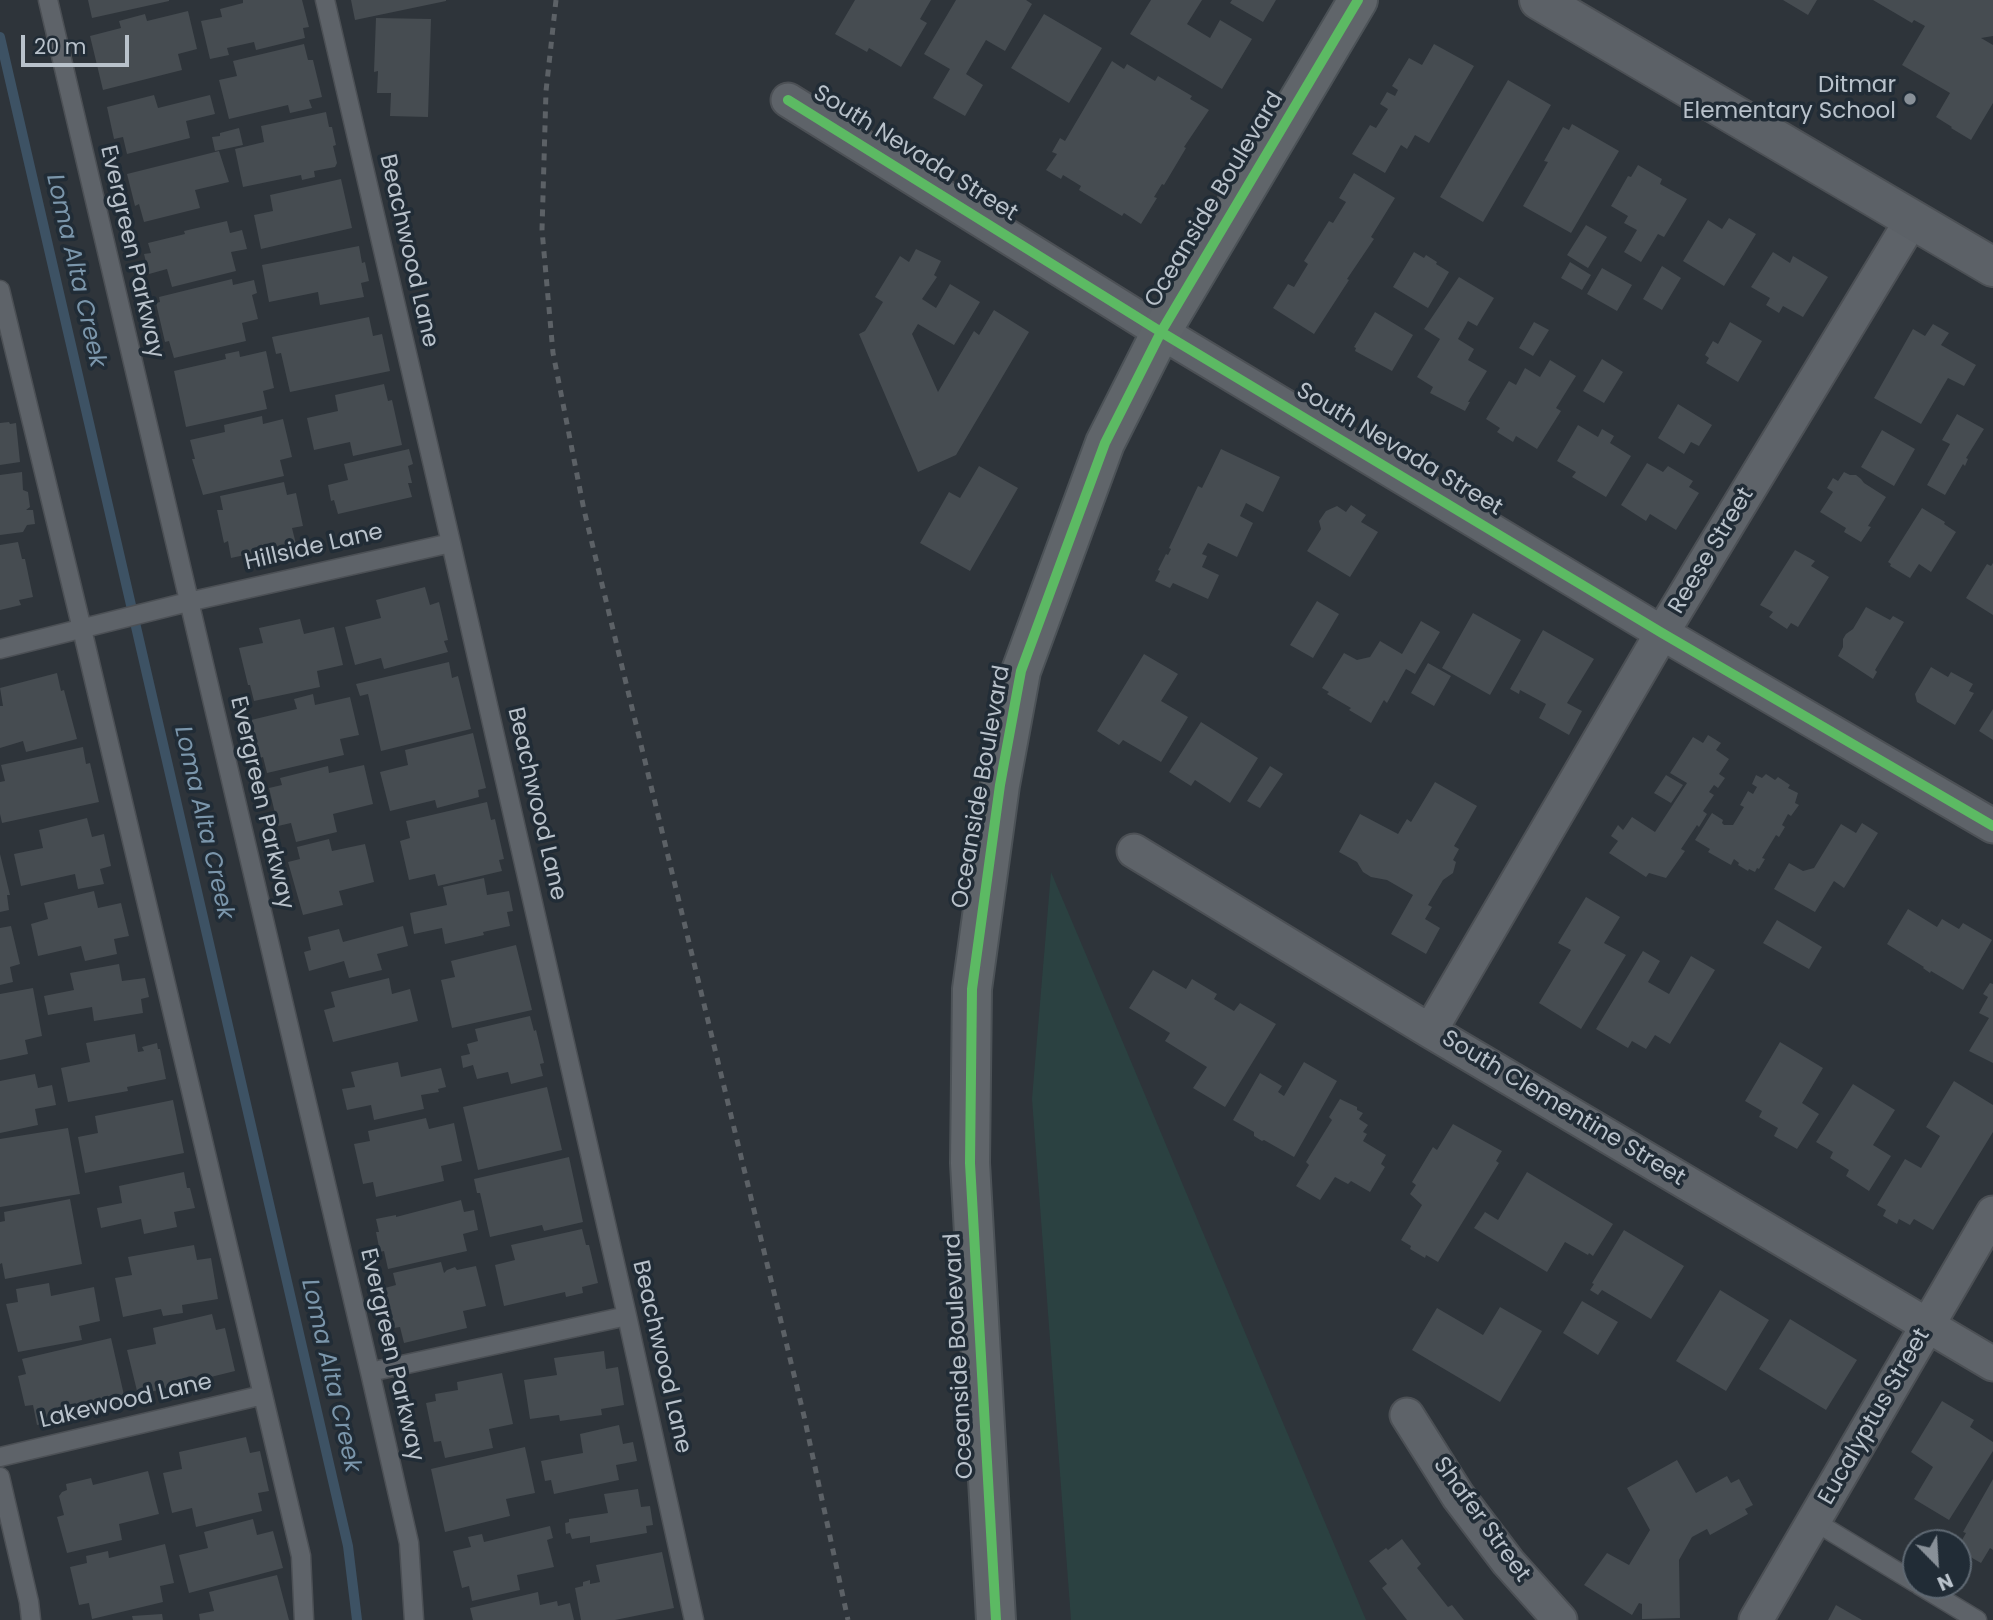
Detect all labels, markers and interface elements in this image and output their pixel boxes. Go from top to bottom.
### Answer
scale bar [24,21,133,65]
text: 20 m [34,32,87,61]
place label: Ditmar Elementary School [1683,72,1896,126]
street label: South Nevada Street [808,80,1022,228]
street label: Oceanside Boulevard [1140,87,1290,313]
marker: Ditmar Elementary School [1902,91,1918,107]
street label: Evergreen Parkway [93,143,169,361]
street label: Beachwood Lane [372,152,444,350]
water label: Loma Alta Creek [39,171,111,371]
street label: South Nevada Street [1291,377,1507,523]
street label: Reese Street [1664,483,1760,619]
street label: Hillside Lane [242,519,386,577]
street label: Oceanside Boulevard [947,663,1017,911]
street label: Evergreen Parkway [223,694,299,912]
street label: Beachwood Lane [500,705,572,903]
water label: Loma Alta Creek [167,723,239,923]
street label: South Clementine Street [1436,1025,1690,1193]
street label: Oceanside Boulevard [940,1232,980,1480]
street label: Evergreen Parkway [353,1246,429,1464]
street label: Beachwood Lane [625,1258,697,1456]
water label: Loma Alta Creek [294,1276,366,1476]
street label: Eucalyptus Street [1813,1324,1937,1510]
street label: Lakewood Lane [37,1369,215,1435]
street label: Shafer Street [1426,1452,1536,1588]
north arrow [1902,1529,1972,1599]
text: N [1933,1567,1957,1597]

